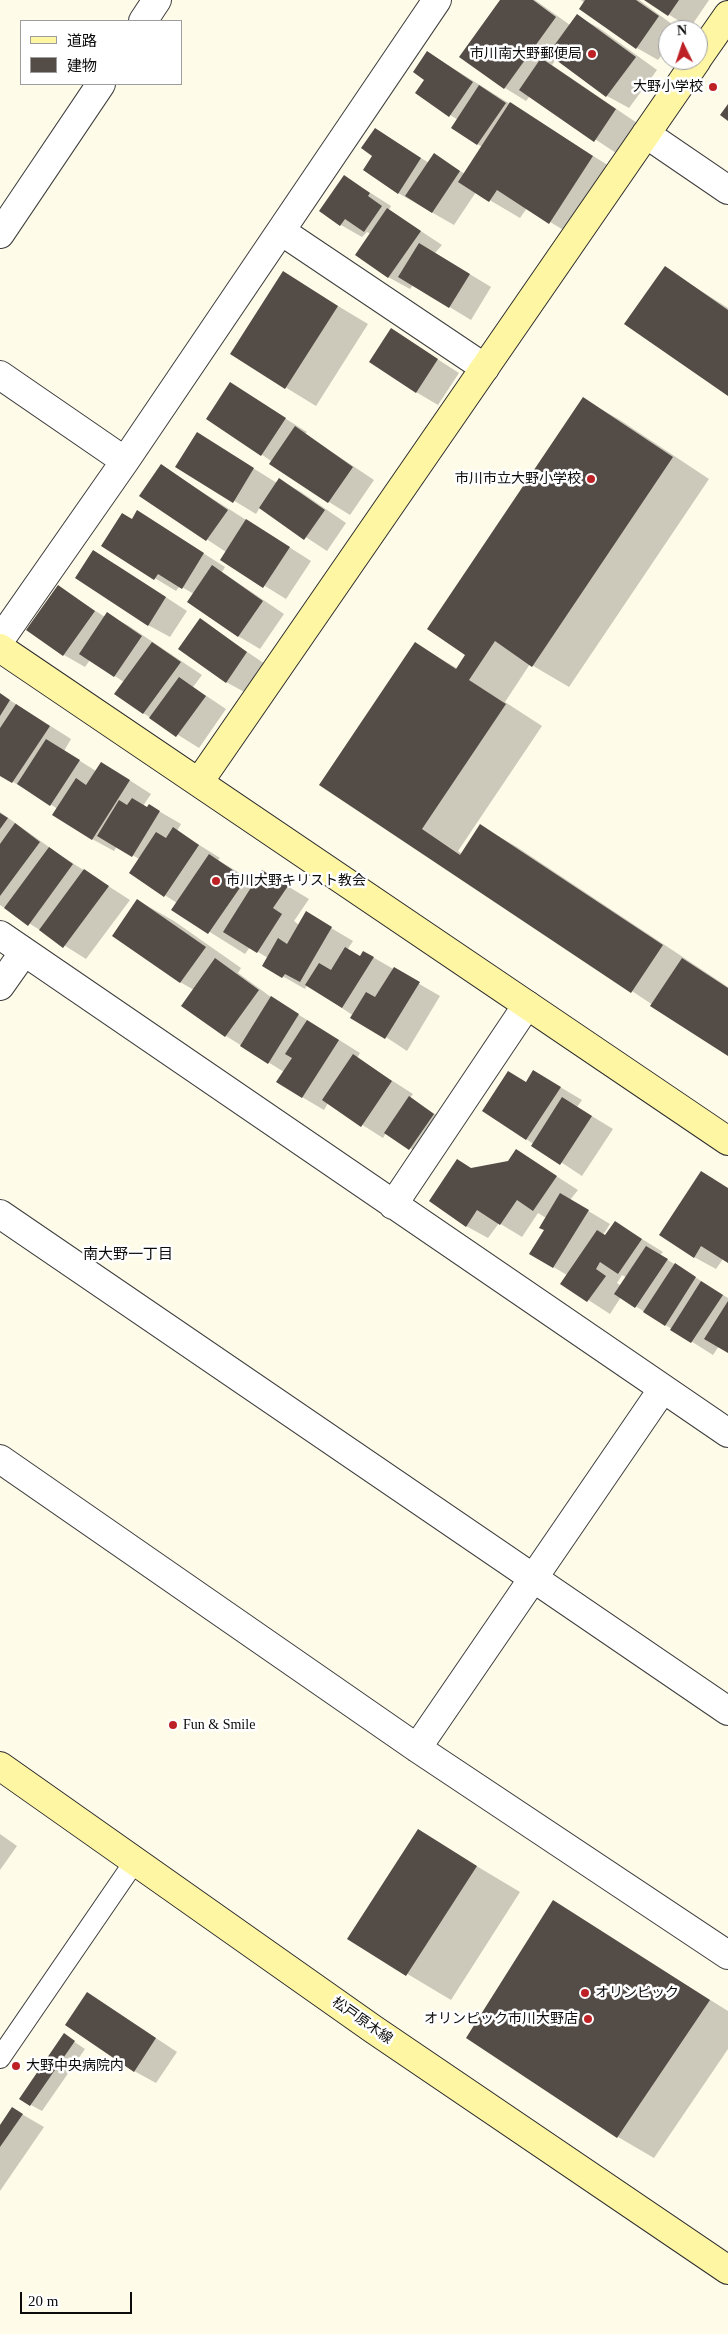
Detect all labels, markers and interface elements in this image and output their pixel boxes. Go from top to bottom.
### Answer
legend [20,20,182,85]
north arrow [658,20,708,70]
text: N [676,23,688,38]
text: 道路 [67,33,97,49]
place label: 市川南大野郵便局 [470,46,582,62]
marker: 市川南大野郵便局 [586,48,598,60]
text: 建物 [67,58,97,74]
place label: 大野小学校 [633,79,703,95]
marker: 大野小学校 [707,81,719,93]
place label: 市川市立大野小学校 [455,471,581,487]
marker: 市川市立大野小学校 [585,473,597,485]
place label: 市川大野キリスト教会 [226,873,366,889]
marker: 市川大野キリスト教会 [210,875,222,887]
district label: 南大野一丁目 [83,1246,173,1264]
place label: Fun & Smile [183,1717,255,1733]
marker: Fun & Smile [167,1719,179,1731]
place label: オリンピック [595,1985,679,2001]
marker: オリンピック [579,1987,591,1999]
street label: 松戸原木線 [329,1994,395,2048]
place label: オリンピック市川大野店 [424,2011,578,2027]
marker: オリンピック市川大野店 [582,2013,594,2025]
place label: 大野中央病院内 [26,2058,124,2074]
marker: 大野中央病院内 [10,2060,22,2072]
scale bar [22,2282,135,2314]
text: 20 m [28,2293,58,2309]

